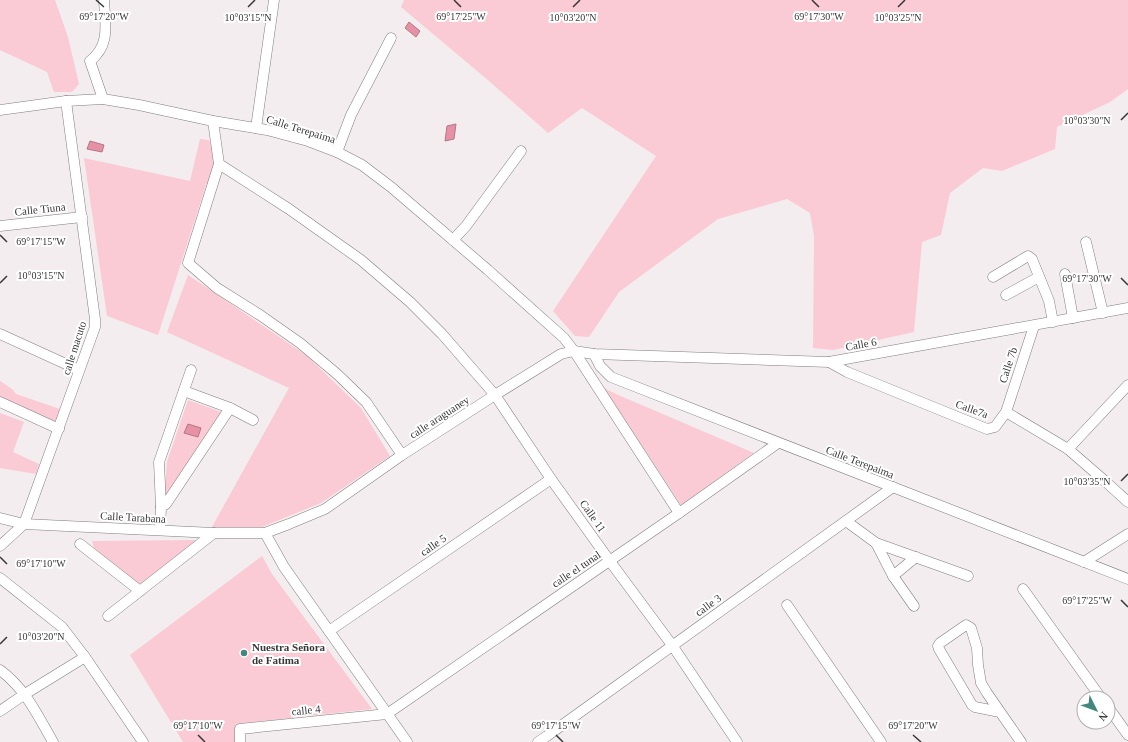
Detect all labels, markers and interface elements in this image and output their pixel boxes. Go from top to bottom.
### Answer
text: 69°17'20"W [79,11,129,22]
text: 69°17'25"W [436,11,486,22]
text: 69°17'30"W [794,11,844,22]
text: 10°03'15"N [224,12,272,23]
text: 10°03'20"N [549,12,597,23]
text: 10°03'25"N [874,12,922,23]
street label: Calle Terepaima [265,113,337,145]
text: 10°03'30"N [1063,115,1111,126]
street label: Calle Tiuna [14,200,66,218]
text: 69°17'15"W [16,236,66,247]
text: 10°03'15"N [17,270,65,281]
text: 69°17'30"W [1062,273,1112,284]
street label: calle macuto [60,319,88,376]
street label: Calle 6 [844,335,878,353]
street label: Calle 7b [997,345,1020,384]
street label: calle araguaney [407,393,471,441]
street label: Calle7a [954,398,990,420]
street label: Calle Terepaima [824,443,896,481]
text: 10°03'35"N [1063,476,1111,487]
street label: Calle 11 [578,498,608,534]
street label: Calle Tarabana [100,509,166,525]
street label: calle 5 [418,531,449,558]
street label: calle el tunal [549,548,603,590]
text: 69°17'10"W [16,558,66,569]
street label: calle 3 [693,591,724,618]
text: 69°17'25"W [1062,595,1112,606]
text: 10°03'20"N [17,631,65,642]
place label: Nuestra Señora de Fatima [252,641,326,666]
marker: Nuestra Señora de Fatima [239,648,249,658]
north arrow [1076,690,1116,730]
street label: calle 4 [291,702,322,717]
text: N [1096,710,1111,724]
text: 69°17'10"W [173,720,223,731]
text: 69°17'15"W [531,720,581,731]
text: 69°17'20"W [888,720,938,731]

